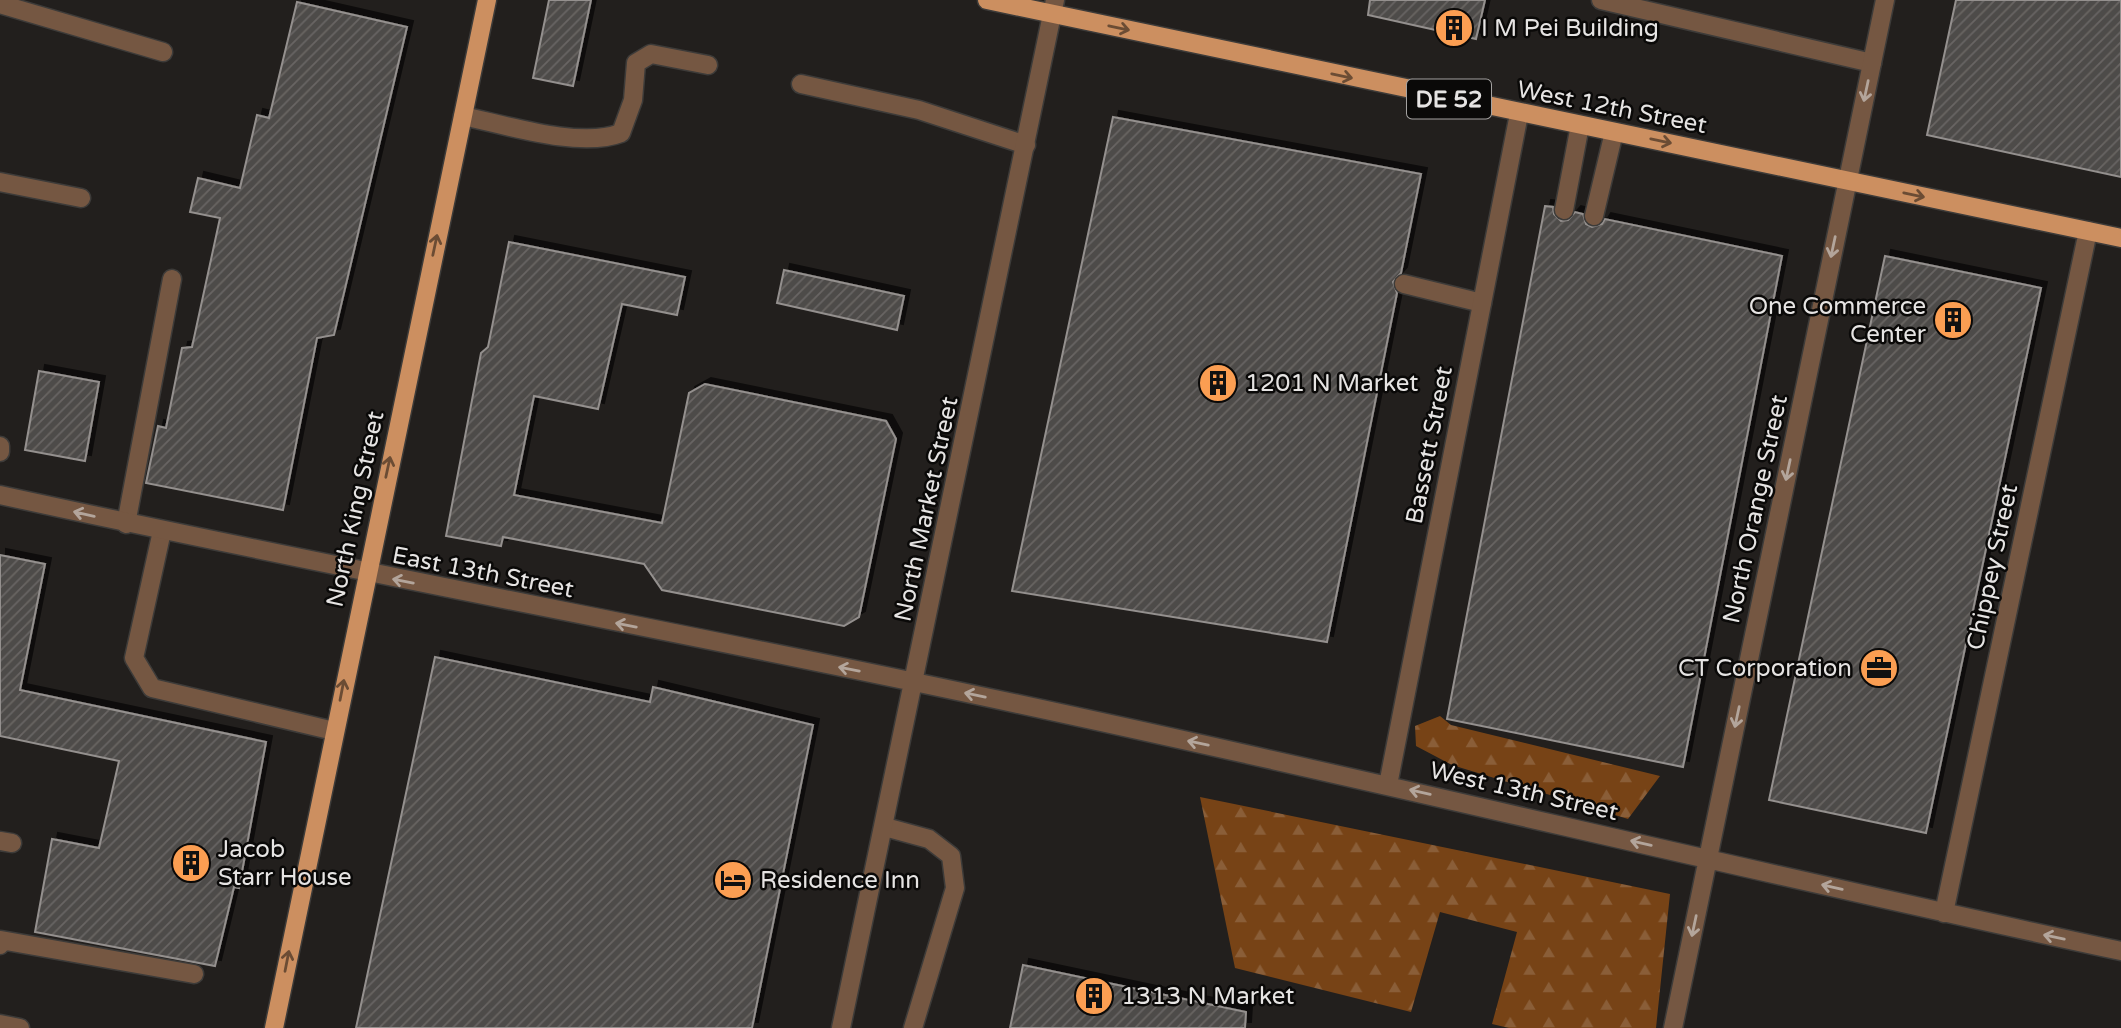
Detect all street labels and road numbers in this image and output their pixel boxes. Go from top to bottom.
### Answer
street label: West 12th Street [1515,75,1709,140]
road number: DE 52 [1407,80,1491,118]
street label: Bassett Street [1400,364,1459,526]
street label: North Orange Street [1717,392,1794,626]
street label: North Market Street [888,394,964,624]
street label: North King Street [321,409,390,610]
street label: Chippey Street [1961,482,2024,653]
street label: East 13th Street [390,541,576,604]
street label: West 13th Street [1427,756,1621,827]

